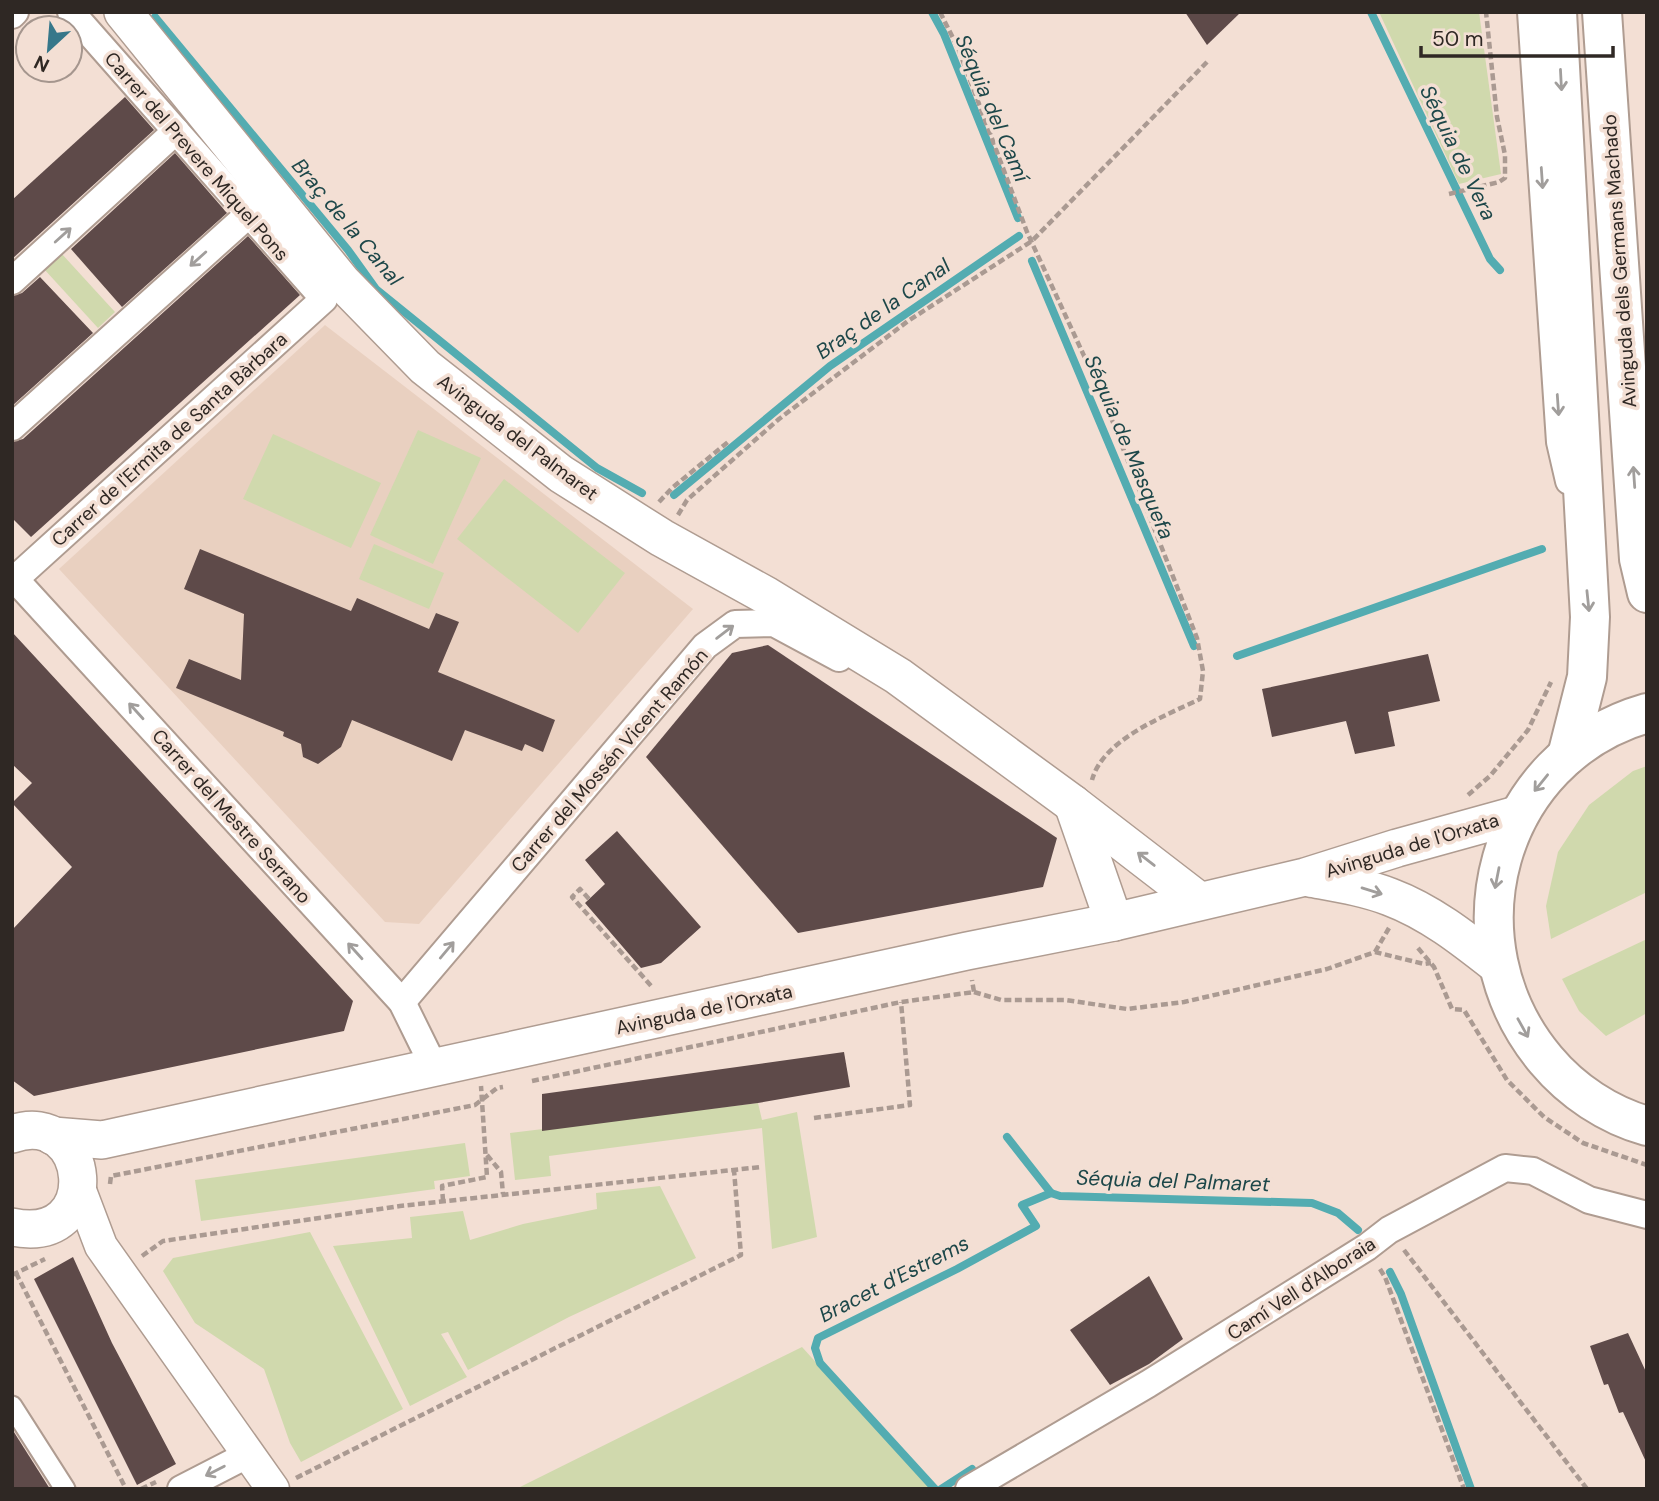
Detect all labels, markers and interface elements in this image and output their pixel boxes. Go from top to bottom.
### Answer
north arrow [14,14,84,84]
scale bar [1421,14,1614,58]
text: 50 m [1432,25,1483,53]
water label: Séquia del Camí [948,30,1037,188]
street label: Carrer del Prevere Miquel Pons [99,47,294,266]
text: N [30,50,53,78]
one-way arrow [1554,69,1567,92]
water label: Séquia de Vera [1413,81,1503,225]
street label: Avinguda dels Germans Machado [1597,113,1642,409]
water label: Braç de la Canal [285,152,409,292]
one-way arrow [1536,166,1549,189]
one-way arrow [54,226,71,243]
one-way arrow [190,251,207,268]
water label: Braç de la Canal [810,252,956,366]
street label: Carrer de l'Ermita de Santa Bàrbara [46,327,292,552]
water label: Séquia de Masquefa [1077,350,1181,544]
street label: Avinguda del Palmaret [432,369,603,506]
one-way arrow [1552,393,1565,416]
one-way arrow [1627,466,1640,489]
one-way arrow [1582,589,1595,612]
one-way arrow [715,624,733,639]
street label: Carrer del Mossén Vicent Ramón [505,643,713,877]
one-way arrow [127,703,144,720]
street label: Carrer del Mestre Serrano [146,724,317,909]
one-way arrow [1533,773,1549,791]
street label: Avinguda de l'Orxata [1322,807,1502,884]
one-way arrow [1137,851,1155,866]
one-way arrow [1490,866,1503,889]
one-way arrow [1361,886,1383,899]
one-way arrow [439,942,455,960]
one-way arrow [347,943,364,960]
street label: Avinguda de l'Orxata [614,979,795,1040]
one-way arrow [1516,1017,1530,1037]
water label: Séquia del Palmaret [1076,1164,1271,1198]
water label: Bracet d'Estrems [814,1229,974,1329]
street label: Camí Vell d'Alboraia [1222,1231,1380,1346]
one-way arrow [205,1465,226,1479]

